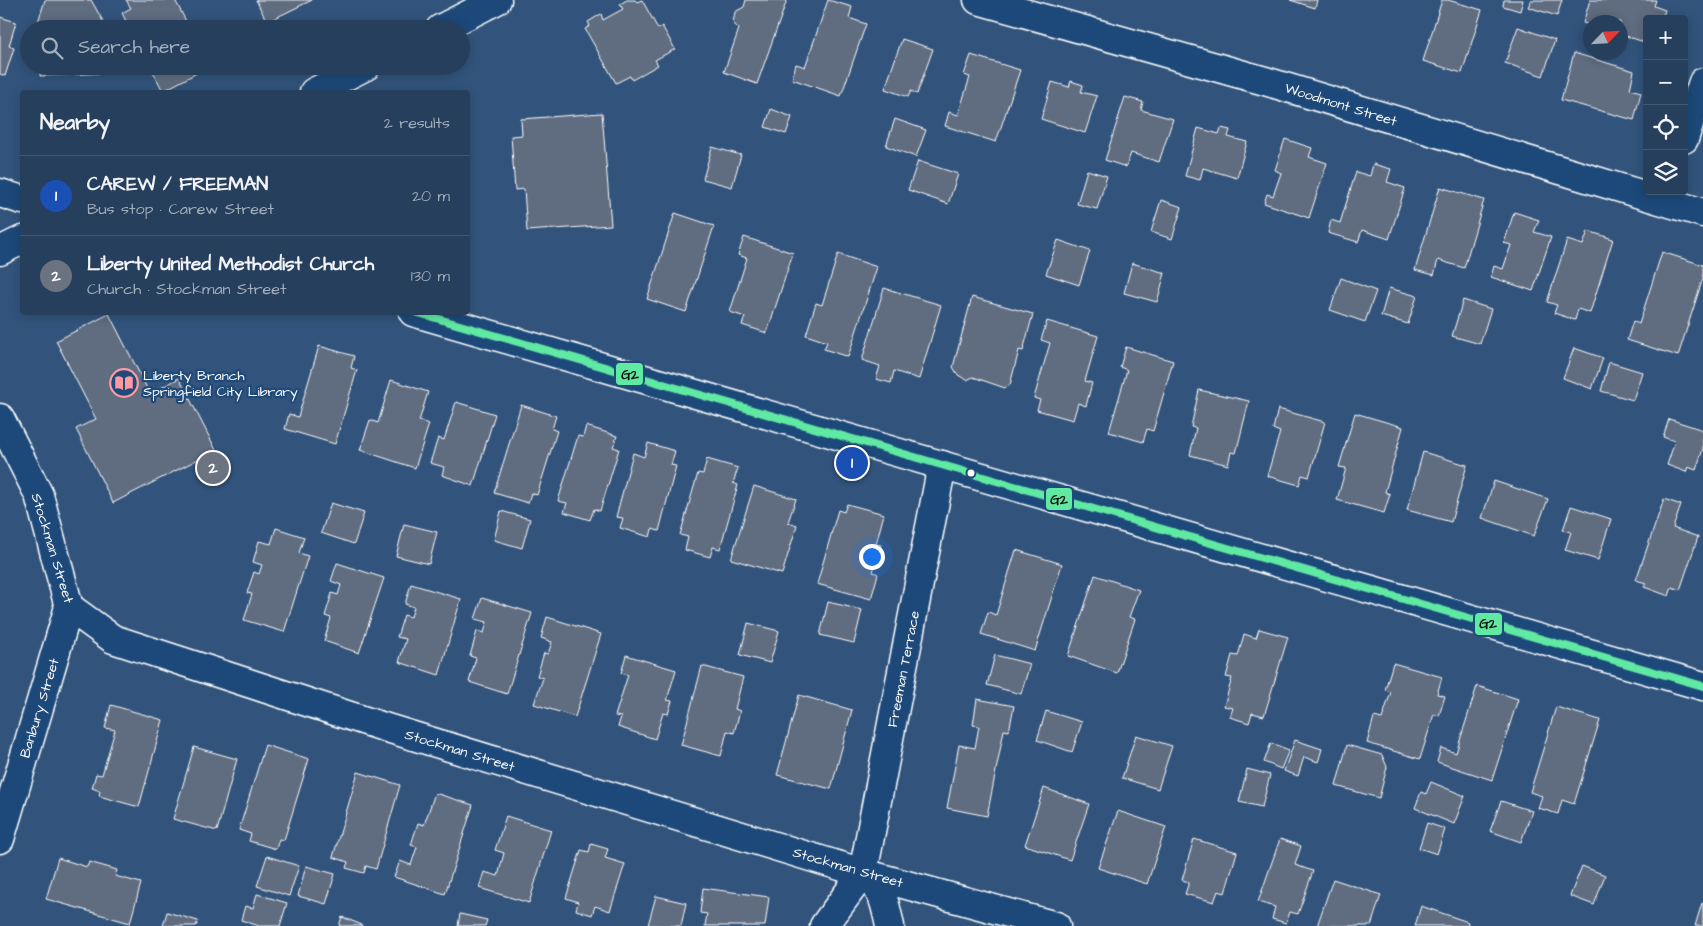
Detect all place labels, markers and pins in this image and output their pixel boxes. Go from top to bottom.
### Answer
place label: Liberty Branch Springfield City Library [143,366,298,402]
library icon: Liberty Branch Springfield City Library [109,368,139,398]
pin: 1 [836,444,868,482]
pin: 2 [197,449,229,487]
unlabelled marker [966,468,976,478]

